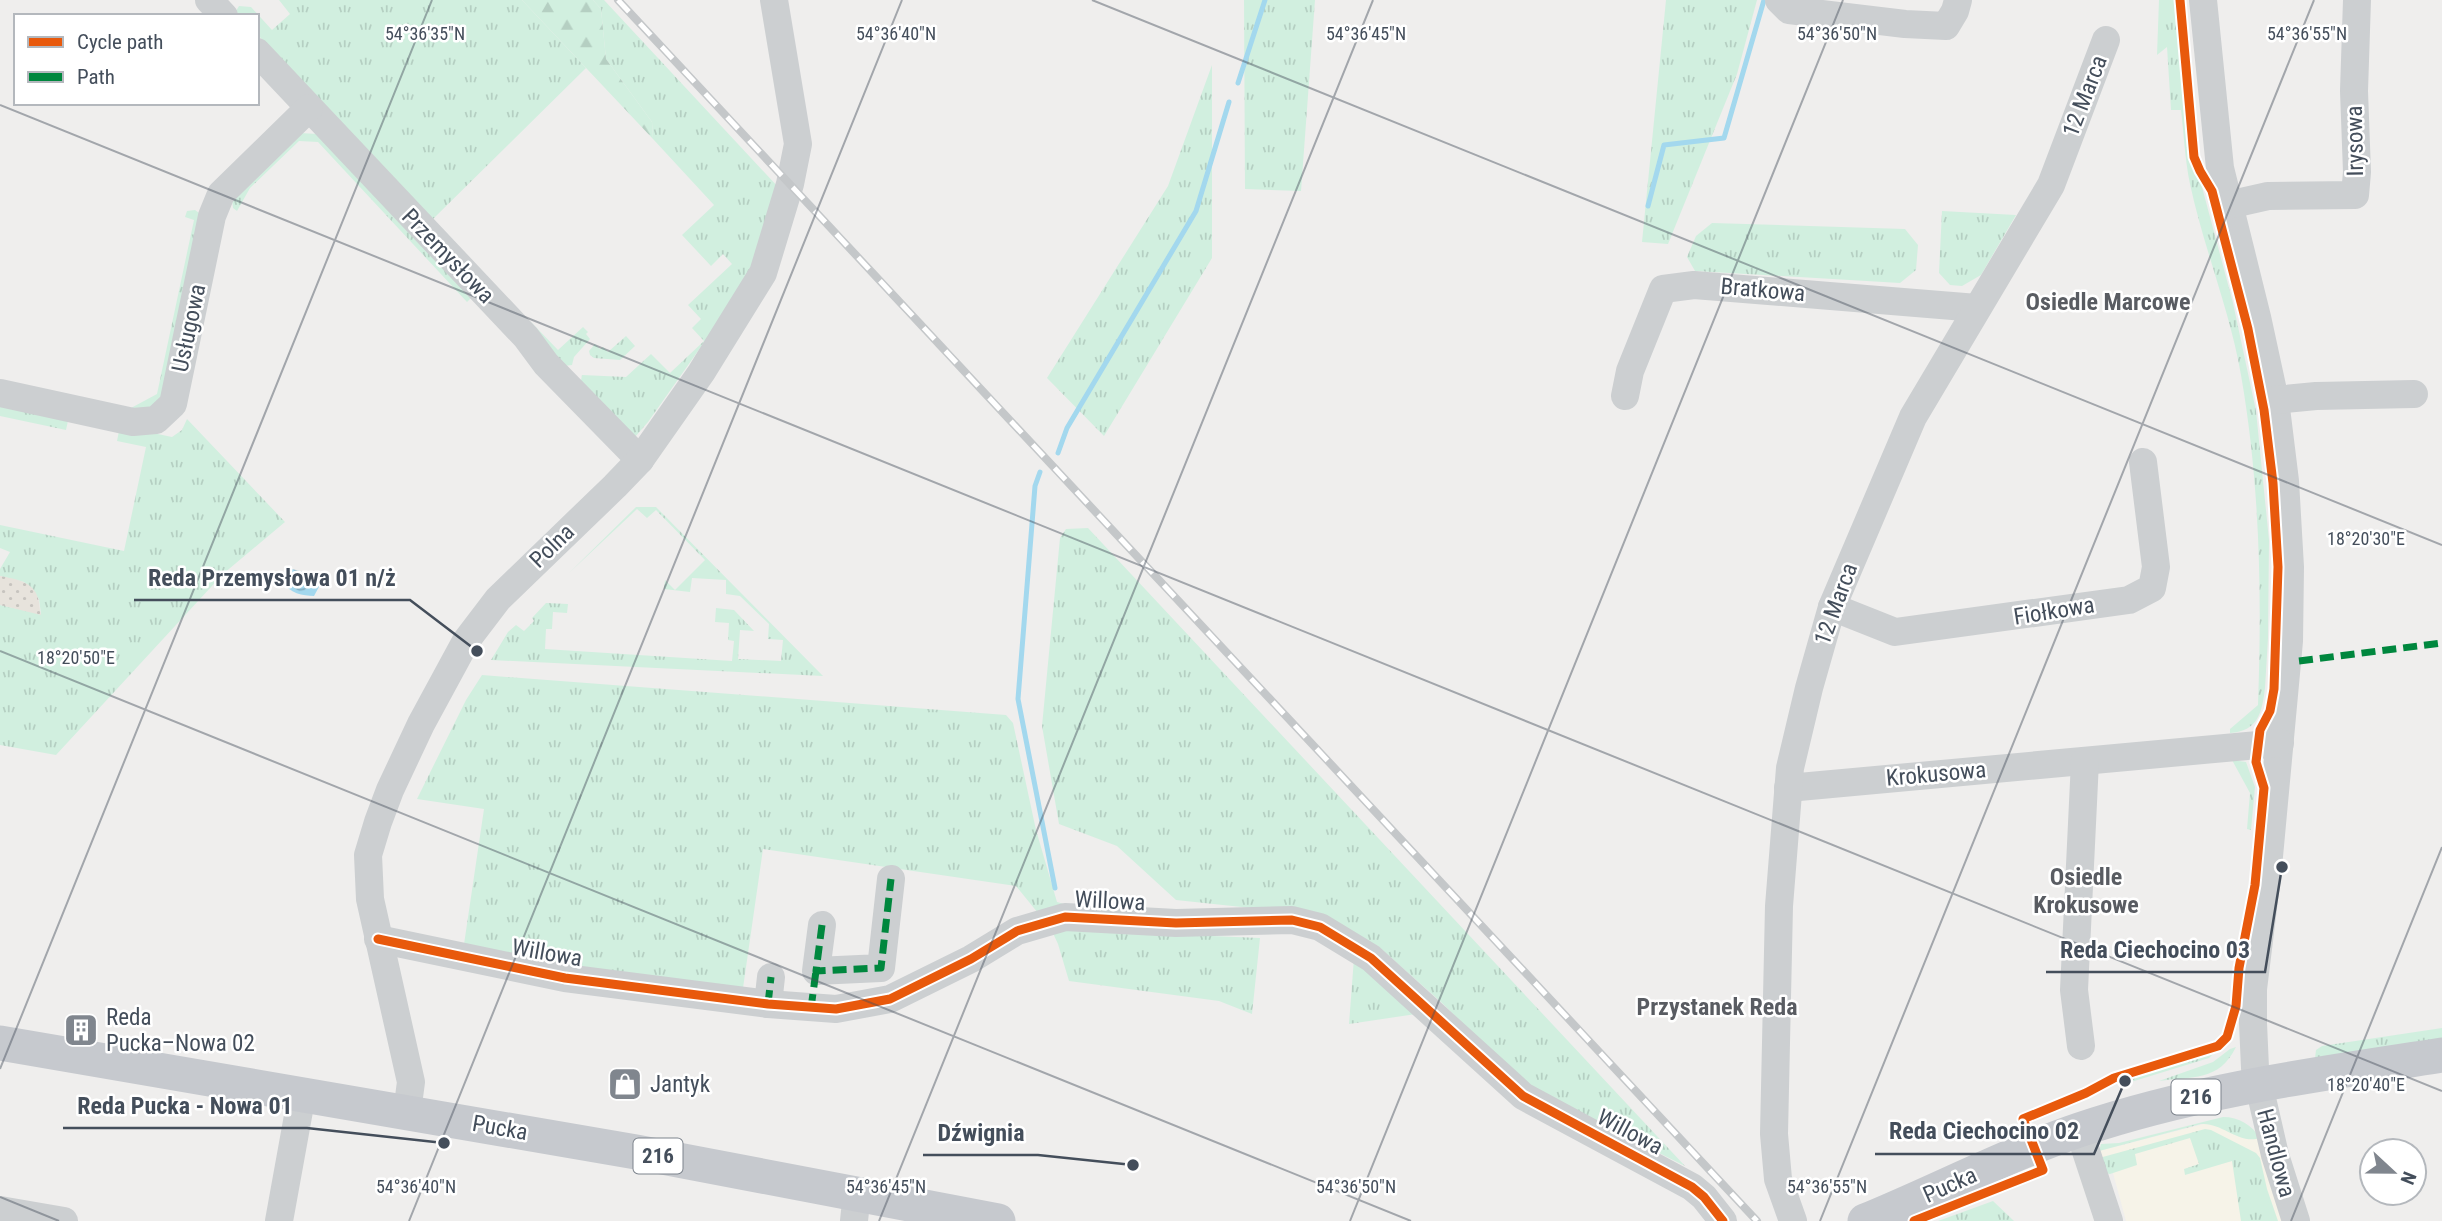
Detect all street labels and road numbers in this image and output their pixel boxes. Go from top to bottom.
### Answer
street label: 12 Marca [2057,52,2113,140]
street label: Irysowa [2341,105,2369,177]
street label: Przemysłowa [396,203,500,309]
street label: Bratkowa [1720,273,1806,307]
street label: Usługowa [167,282,211,374]
street label: Polna [524,518,580,574]
street label: 12 Marca [1809,560,1863,648]
street label: Fiołkowa [2012,591,2096,631]
street label: Krokusowa [1885,756,1987,792]
street label: Willowa [1074,886,1146,916]
street label: Willowa [510,934,584,972]
road number: 216 [2172,1080,2220,1114]
street label: Willowa [1592,1103,1668,1161]
street label: Handlowa [2251,1106,2301,1200]
street label: Pucka [470,1110,530,1146]
road number: 216 [634,1138,682,1174]
street label: Pucka [1919,1161,1981,1209]

